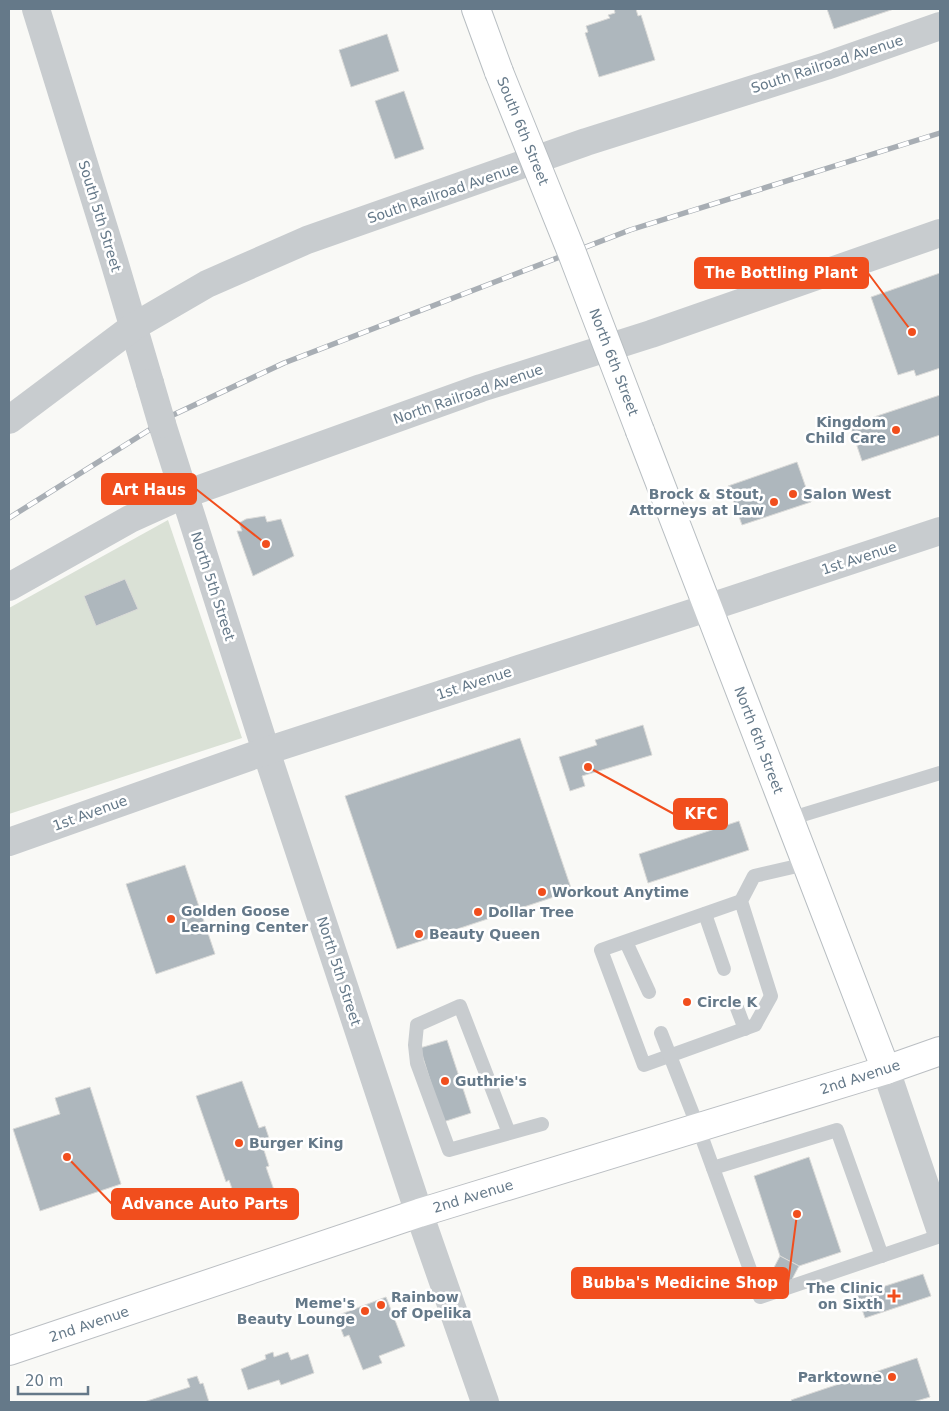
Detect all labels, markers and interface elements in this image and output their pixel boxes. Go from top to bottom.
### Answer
street label: South Railroad Avenue [749,32,905,96]
street label: South 6th Street [494,75,552,188]
street label: South 5th Street [75,158,125,274]
street label: South Railroad Avenue [365,160,521,226]
callout: The Bottling Plant [695,258,868,288]
text: The Bottling Plant [704,264,858,282]
street label: North 6th Street [586,306,642,418]
street label: North Railroad Avenue [391,361,545,427]
place label: Kingdom Child Care [805,414,886,446]
marker: Kingdom Child Care [890,424,902,436]
callout: Art Haus [102,474,196,504]
text: Art Haus [112,481,186,499]
place label: Brock & Stout, Attorneys at Law [629,486,764,518]
place label: Salon West [803,486,892,502]
marker: Salon West [787,488,799,500]
marker: Brock & Stout, Attorneys at Law [768,496,780,508]
street label: North 5th Street [188,529,238,643]
street label: 1st Avenue [819,538,899,578]
street label: 1st Avenue [434,663,514,703]
street label: North 6th Street [731,684,787,796]
street label: 1st Avenue [51,792,129,834]
callout: KFC [674,799,727,829]
text: KFC [685,805,717,823]
place label: Workout Anytime [552,884,689,900]
marker: Workout Anytime [536,886,548,898]
place label: Golden Goose Learning Center [181,903,308,935]
place label: Dollar Tree [488,904,574,920]
marker: Dollar Tree [472,906,484,918]
marker: Golden Goose Learning Center [165,913,177,925]
street label: North 5th Street [314,914,364,1028]
place label: Beauty Queen [429,926,540,942]
marker: Beauty Queen [413,928,425,940]
place label: Circle K [697,994,758,1010]
marker: Circle K [681,996,693,1008]
street label: 2nd Avenue [818,1057,902,1097]
place label: Guthrie's [455,1073,527,1089]
marker: Guthrie's [439,1075,451,1087]
place label: Burger King [249,1135,343,1151]
marker: Burger King [233,1137,245,1149]
street label: 2nd Avenue [431,1176,515,1216]
callout: Advance Auto Parts [112,1189,298,1219]
text: Advance Auto Parts [122,1195,288,1213]
callout: Bubba's Medicine Shop [572,1268,788,1298]
text: Bubba's Medicine Shop [582,1274,778,1292]
place label: The Clinic on Sixth [806,1280,883,1312]
place label: Rainbow of Opelika [391,1289,471,1321]
marker: The Clinic on Sixth [887,1289,901,1303]
place label: Meme's Beauty Lounge [237,1295,355,1327]
marker: Rainbow of Opelika [375,1299,387,1311]
street label: 2nd Avenue [47,1303,131,1345]
marker: Meme's Beauty Lounge [359,1305,371,1317]
scale bar [18,1364,88,1396]
place label: Parktowne [798,1369,882,1385]
marker: Parktowne [886,1371,898,1383]
text: 20 m [25,1372,63,1390]

